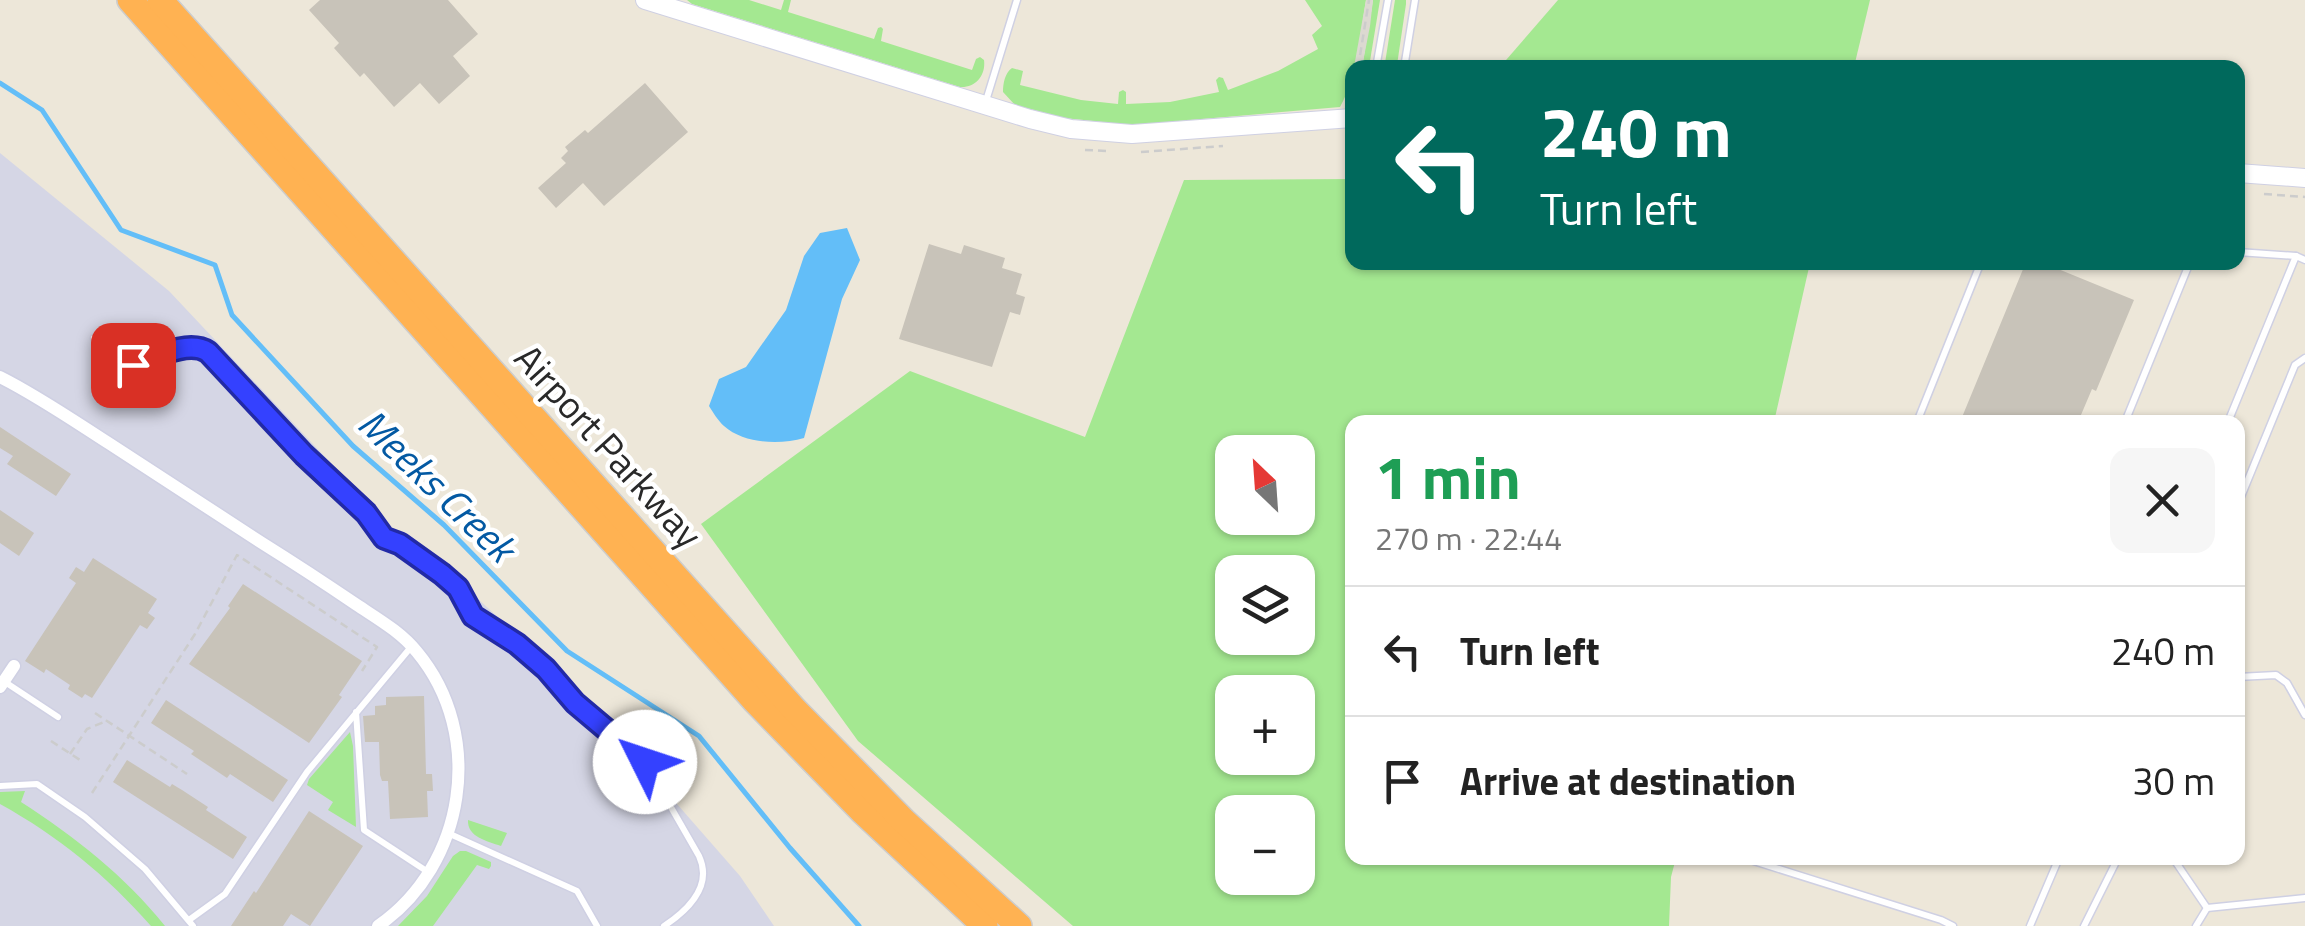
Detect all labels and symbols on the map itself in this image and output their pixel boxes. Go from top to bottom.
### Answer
pin [91,323,176,408]
street label: Airport Parkway [501,331,717,561]
water label: Meeks Creek [344,394,533,579]
north arrow [1215,435,1315,535]
position arrow [593,710,697,814]

